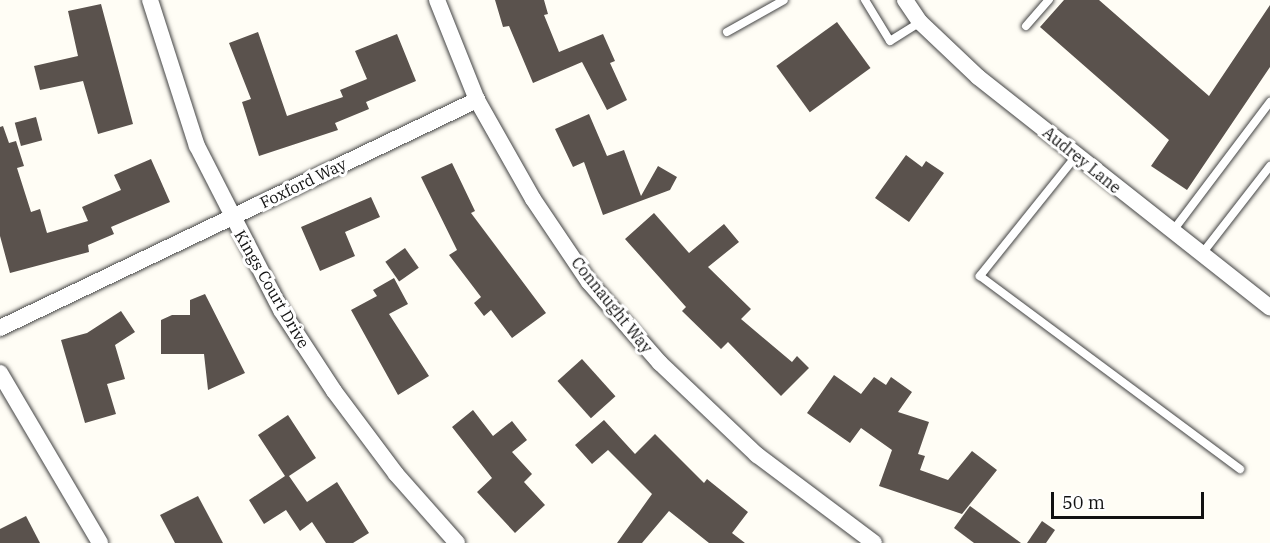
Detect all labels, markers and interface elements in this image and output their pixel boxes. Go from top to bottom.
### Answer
street label: Audrey Lane [1039,123,1125,197]
street label: Foxford Way [257,154,349,212]
street label: Kings Court Drive [230,227,314,351]
street label: Connaught Way [567,253,657,357]
scale bar [1054,480,1207,518]
text: 50 m [1062,491,1105,514]

